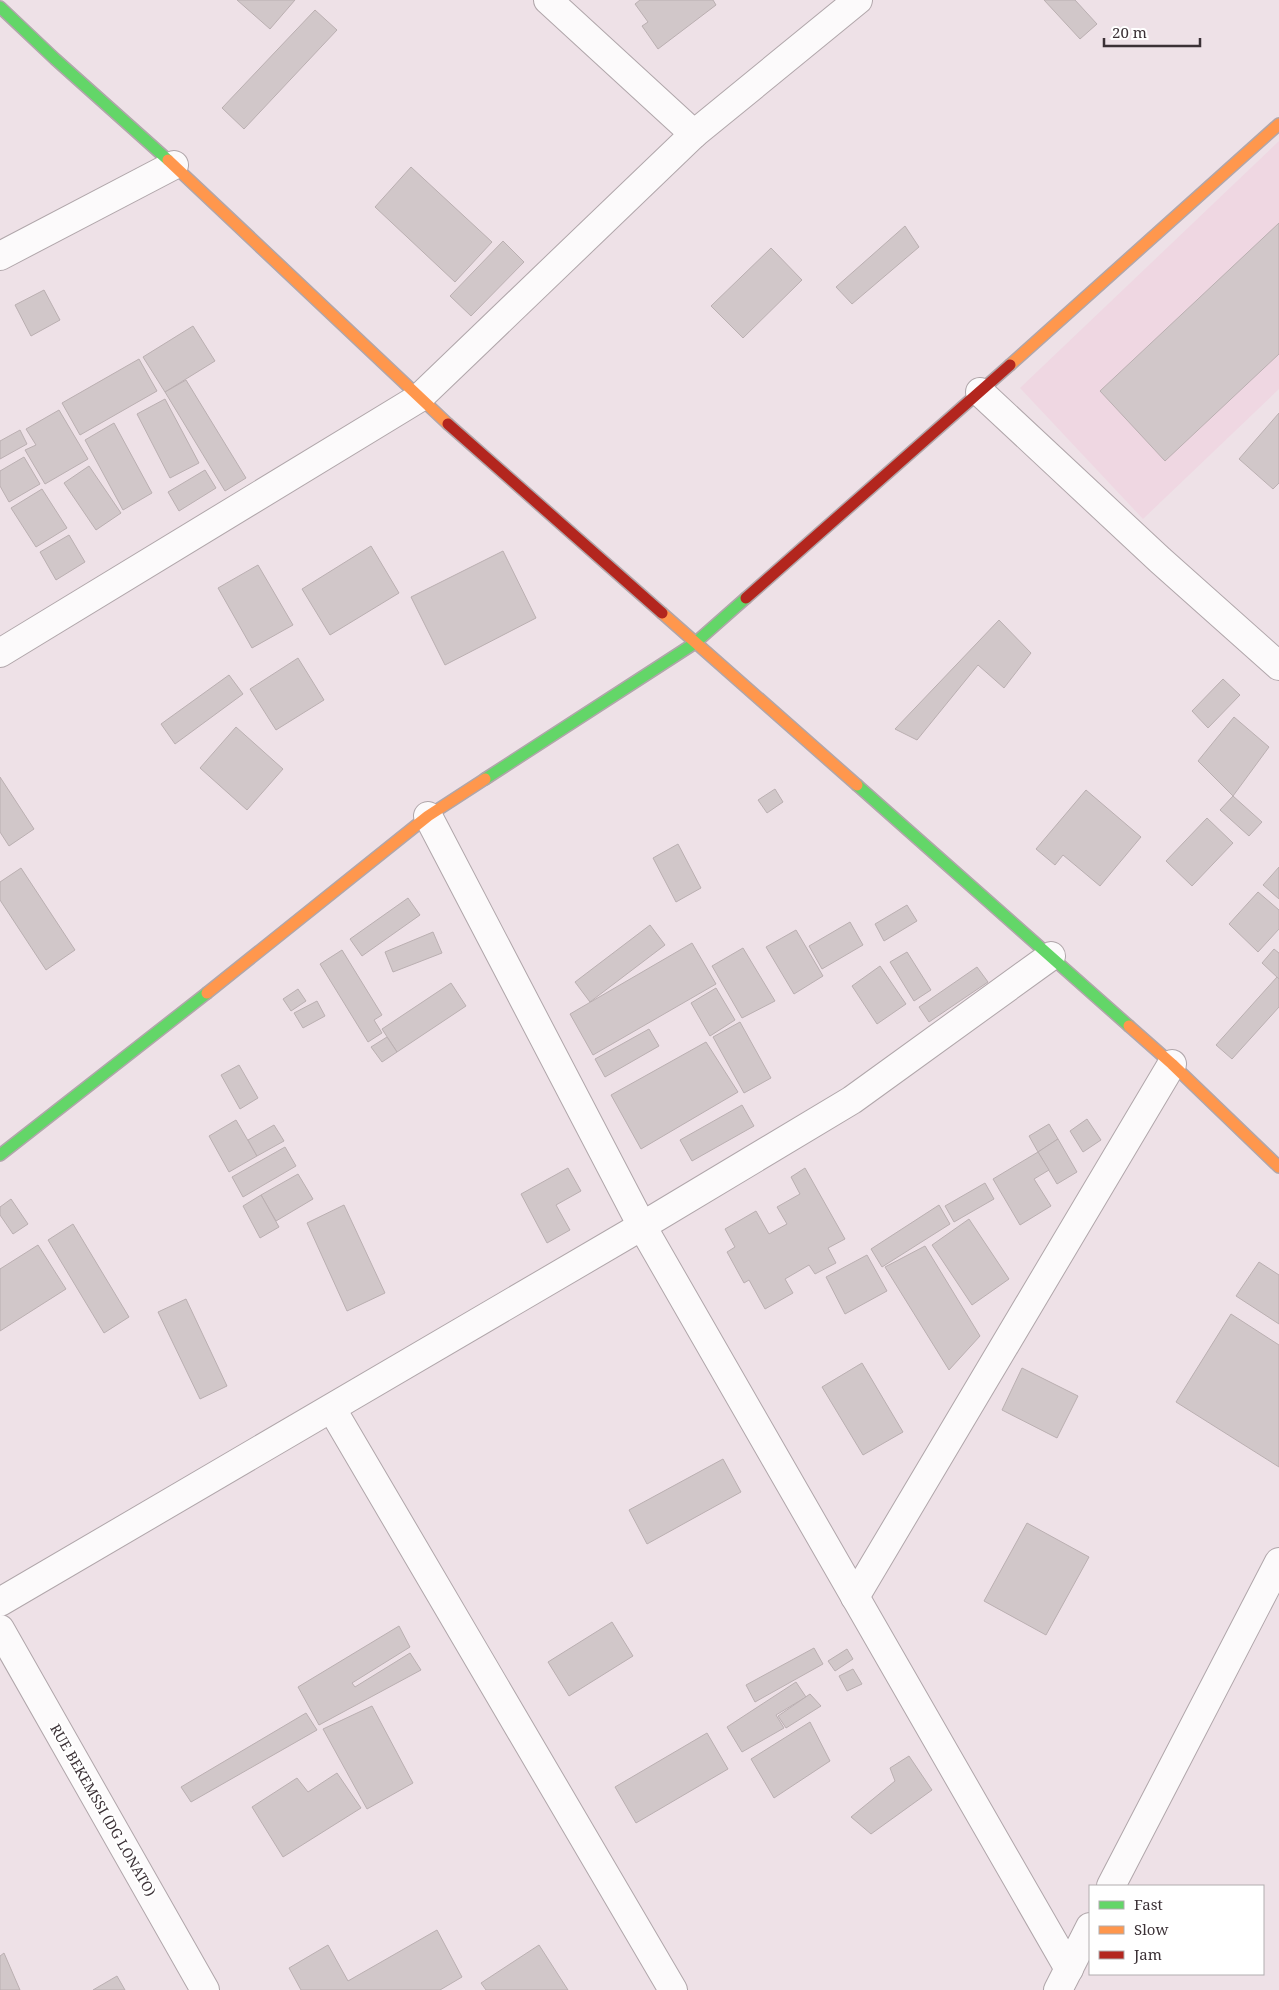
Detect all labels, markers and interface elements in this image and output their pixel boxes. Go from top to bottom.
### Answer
scale bar [1104,15,1200,47]
text: 20 m [1112,22,1147,42]
street label: RUE BEKEMSSI (DG LONATO) [46,1720,161,1900]
legend [1089,1885,1264,1975]
text: Fast [1134,1894,1163,1914]
text: Slow [1134,1919,1168,1939]
text: Jam [1133,1944,1162,1964]

